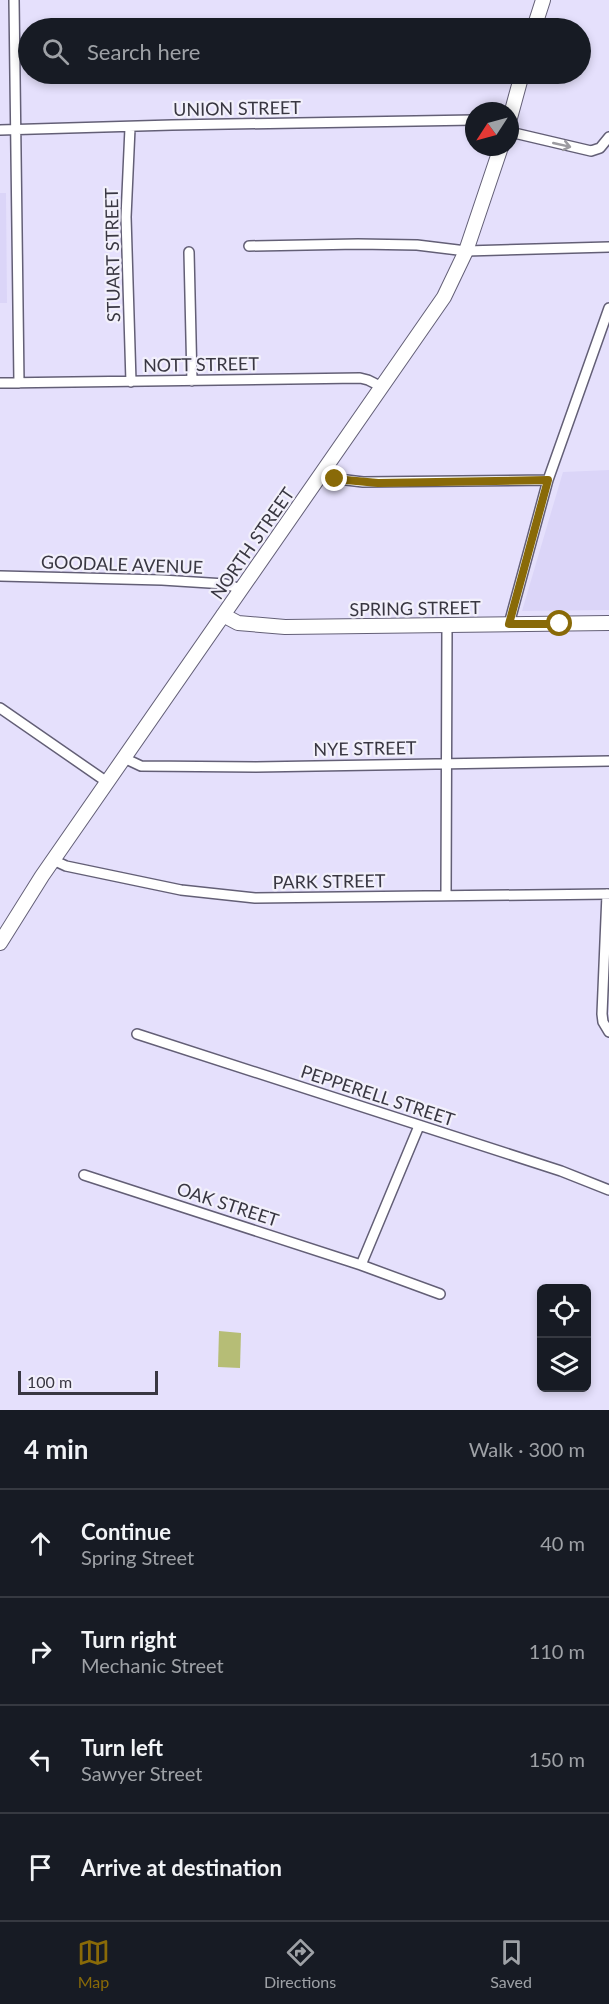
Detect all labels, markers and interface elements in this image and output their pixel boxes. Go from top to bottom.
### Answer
search box [18,18,591,84]
icon: search [39,35,72,68]
text: Search here [87,38,200,65]
street label: UNION STREET [173,96,301,120]
north arrow [465,102,519,156]
one-way arrow [552,139,571,151]
street label: STUART STREET [100,187,124,322]
street label: NOTT STREET [143,352,260,376]
route end [321,465,347,491]
street label: NORTH STREET [205,483,299,603]
street label: GOODALE AVENUE [41,550,203,578]
street label: SPRING STREET [349,596,481,620]
route start [546,610,572,636]
street label: NYE STREET [313,736,417,760]
street label: PARK STREET [272,869,386,893]
street label: PEPPERELL STREET [298,1060,458,1130]
street label: OAK STREET [174,1177,282,1231]
map controls [537,1284,591,1392]
button: locate [537,1284,591,1338]
button: layers [537,1338,591,1392]
scale bar [18,1368,158,1396]
text: 100 m [27,1372,72,1391]
text: 4 min [24,1433,88,1465]
text: Walk · 300 m [469,1437,585,1461]
text: Continue [81,1518,171,1545]
icon: ahead [24,1527,57,1560]
text: 40 m [540,1531,585,1555]
text: Spring Street [81,1545,194,1569]
text: Turn right [81,1626,176,1653]
icon: right [24,1635,57,1668]
text: 110 m [529,1639,585,1663]
text: Mechanic Street [81,1653,224,1677]
text: Turn left [81,1734,163,1761]
icon: left [24,1743,57,1776]
text: 150 m [529,1747,585,1771]
text: Sawyer Street [81,1761,203,1785]
icon: arrive [24,1851,57,1884]
text: Arrive at destination [81,1854,282,1881]
tab: Map [77,1936,110,1991]
tab: Directions [264,1936,336,1991]
tab: Saved [490,1936,532,1991]

